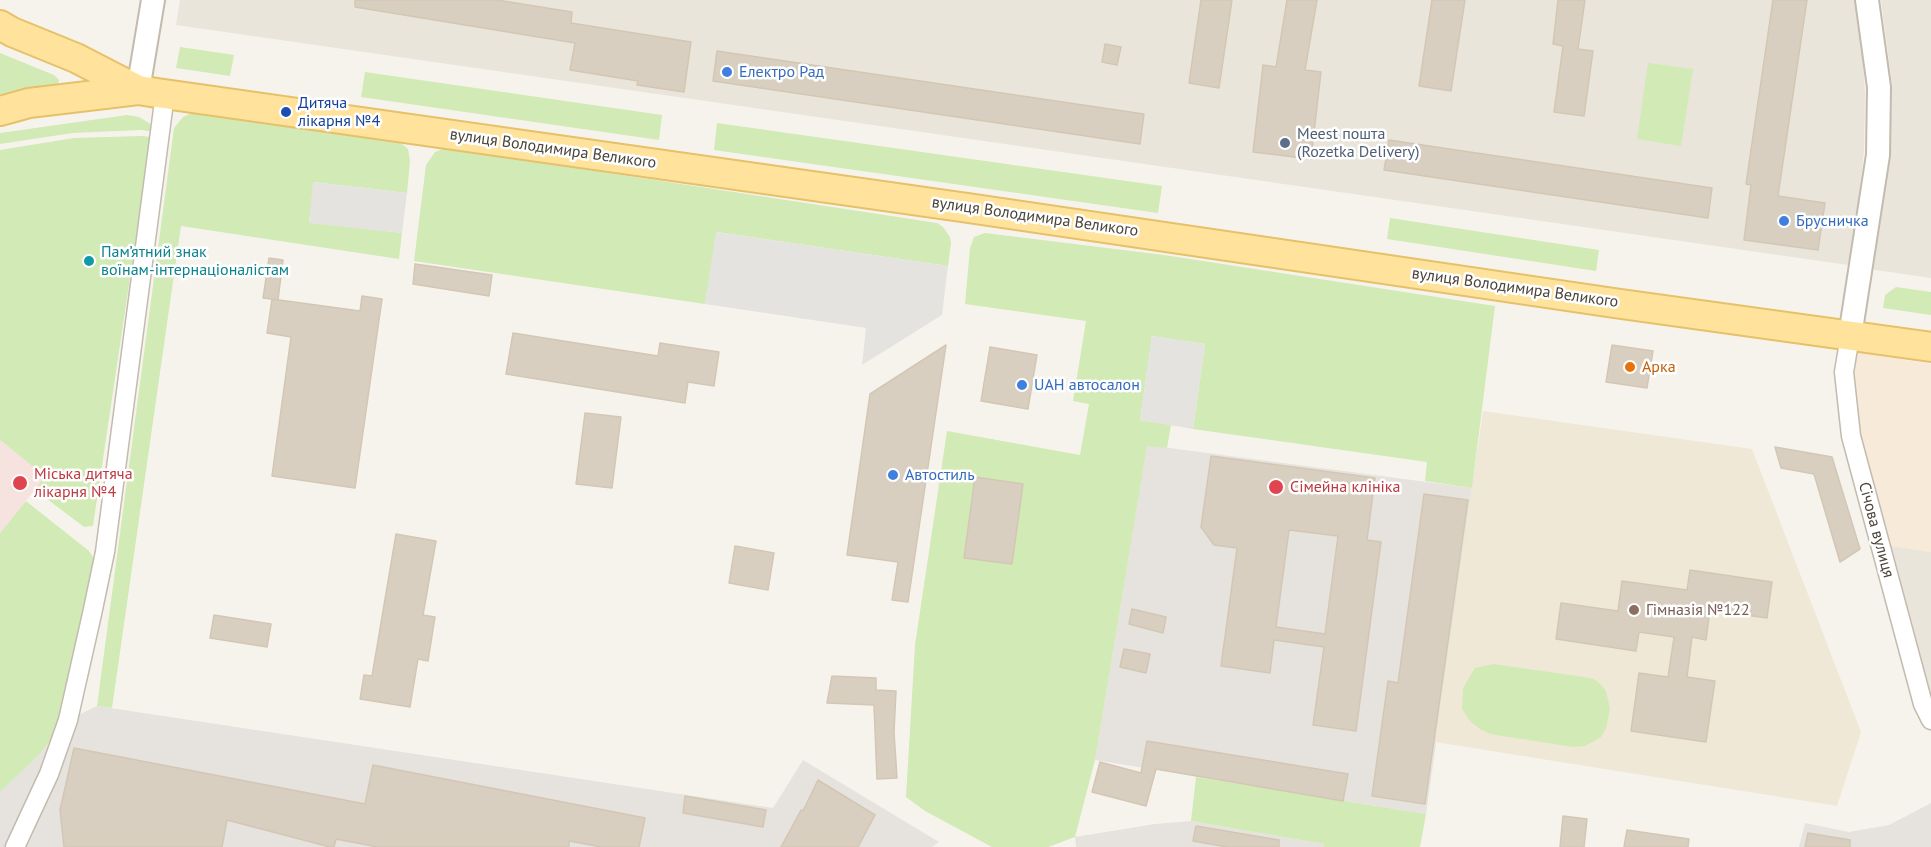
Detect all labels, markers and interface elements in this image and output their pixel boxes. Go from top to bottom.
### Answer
place label: Електро Рад [739,62,824,82]
marker: Електро Рад [720,65,734,79]
place label: Дитяча лікарня №4 [298,93,380,131]
marker: Дитяча лікарня №4 [279,105,293,119]
place label: Meest пошта (Rozetka Delivery) [1297,124,1419,162]
street label: вулиця Володимира Великого [448,125,658,173]
marker: Meest пошта (Rozetka Delivery) [1278,136,1292,150]
street label: вулиця Володимира Великого [930,193,1140,241]
place label: Брусничка [1796,211,1869,231]
marker: Брусничка [1777,214,1791,228]
place label: Пам’ятний знак воїнам-інтернаціоналістам [101,242,289,280]
marker: Пам’ятний знак воїнам-інтернаціоналістам [82,254,96,268]
street label: вулиця Володимира Великого [1410,264,1620,312]
place label: Арка [1642,357,1676,377]
marker: Арка [1623,360,1637,374]
place label: UAH автосалон [1034,375,1140,395]
marker: UAH автосалон [1015,378,1029,392]
place label: Міська дитяча лікарня №4 [34,464,133,502]
place label: Автостиль [905,465,975,485]
marker: Автостиль [886,468,900,482]
marker: Міська дитяча лікарня №4 [11,474,29,492]
place label: Сімейна клініка [1290,477,1400,497]
marker: Сімейна клініка [1267,478,1285,496]
street label: Січова вулиця [1854,480,1898,580]
place label: Гімназія №122 [1646,600,1750,620]
marker: Гімназія №122 [1627,603,1641,617]

